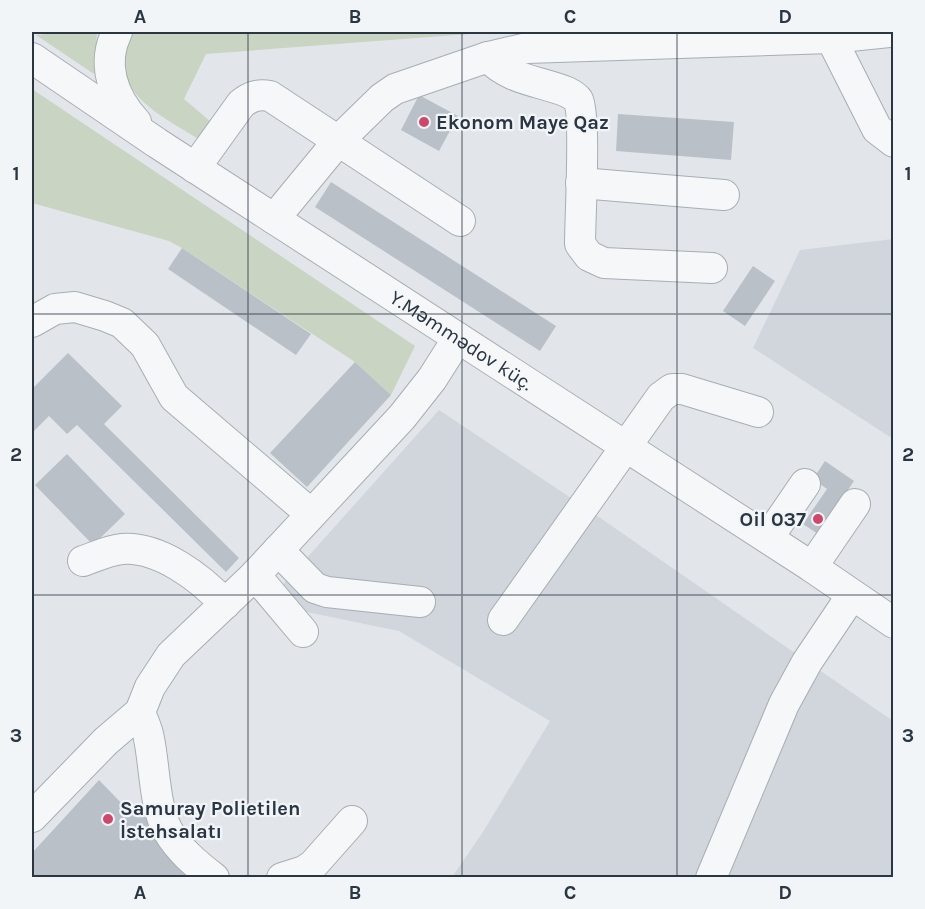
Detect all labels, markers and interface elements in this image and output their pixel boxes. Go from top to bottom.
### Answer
text: A [134,5,147,28]
text: B [349,5,361,28]
text: C [564,5,576,28]
text: D [778,5,792,28]
place label: Ekonom Maye Qaz [436,111,609,134]
marker: Ekonom Maye Qaz [417,115,431,129]
text: 1 [12,162,20,185]
text: 1 [904,162,912,185]
street label: Y.Məmmədov küç. [386,285,538,395]
text: 2 [10,443,22,466]
text: 2 [902,443,914,466]
place label: Oil 037 [740,508,806,531]
marker: Oil 037 [811,512,825,526]
text: 3 [10,724,22,747]
text: 3 [902,724,914,747]
place label: Samuray Polietilen İstehsalatı [120,797,300,843]
marker: Samuray Polietilen İstehsalatı [101,812,115,826]
text: A [134,881,147,904]
text: B [349,881,361,904]
text: C [564,881,576,904]
text: D [778,881,792,904]

